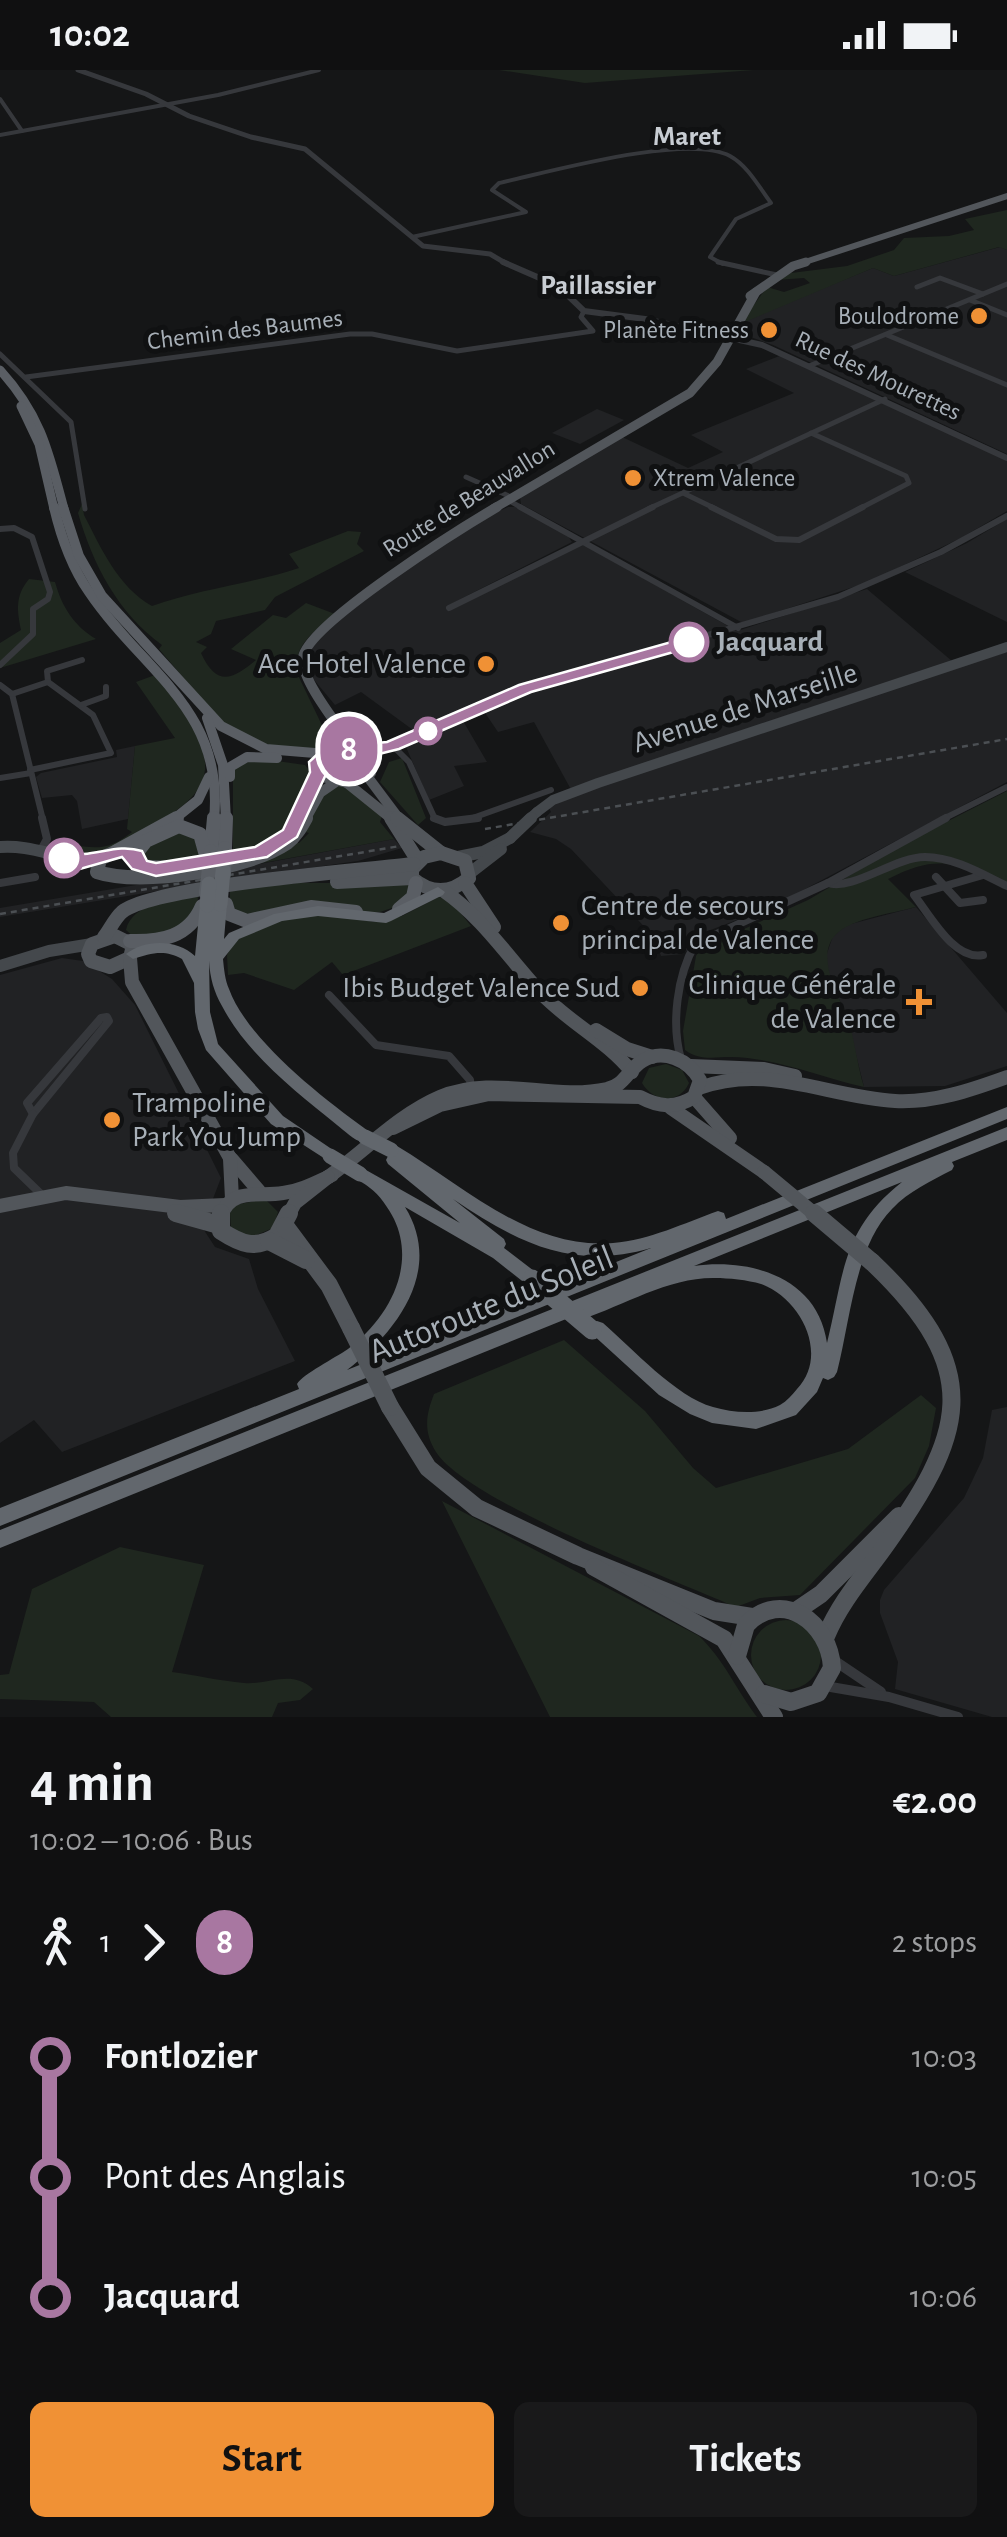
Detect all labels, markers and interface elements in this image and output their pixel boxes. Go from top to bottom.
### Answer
text: 10:02 [50,16,130,54]
district label: Maret [653,123,721,151]
district label: Paillassier [540,272,656,300]
place label: Boulodrome [838,304,959,329]
marker: Boulodrome [968,305,990,327]
street label: Chemin des Baumes [146,306,344,354]
place label: Planète Fitness [603,318,749,343]
marker: Planète Fitness [758,319,780,341]
street label: Rue des Mourettes [791,327,965,425]
street label: Route de Beauvallon [379,436,559,562]
place label: Xtrem Valence [653,466,795,491]
marker: Xtrem Valence [622,467,644,489]
marker: Jacquard [670,623,708,661]
place label: Jacquard [716,627,823,657]
place label: Ace Hotel Valence [258,649,466,679]
marker: Ace Hotel Valence [475,653,497,675]
street label: Avenue de Marseille [629,658,861,758]
line badge: 8 [316,716,382,782]
unlabelled marker [415,718,441,744]
text: 8 [340,732,358,767]
unlabelled marker [45,839,83,877]
place label: Centre de secours principal de Valence [581,891,814,955]
marker: Centre de secours principal de Valence [550,912,572,934]
place label: Clinique Générale de Valence [689,970,896,1034]
place label: Ibis Budget Valence Sud [342,973,620,1003]
marker: Ibis Budget Valence Sud [629,977,651,999]
marker: Clinique Générale de Valence [906,989,932,1015]
place label: Trampoline Park You Jump [132,1088,301,1152]
marker: Trampoline Park You Jump [101,1109,123,1131]
street label: Autoroute du Soleil [364,1240,618,1370]
text: 4 min [30,1756,154,1811]
text: €2.00 [893,1783,977,1821]
text: 10:02 – 10:06 · Bus [30,1824,253,1856]
icon: walk [30,1915,85,1970]
icon: forward [126,1915,181,1970]
text: 8 [216,1925,233,1960]
text: 1 [100,1926,111,1958]
text: 2 stops [892,1926,977,1958]
text: Fontlozier [104,2038,258,2076]
text: 10:03 [912,2041,977,2073]
text: Pont des Anglais [104,2158,346,2196]
text: 10:05 [911,2161,977,2193]
text: Jacquard [104,2278,240,2316]
text: 10:06 [910,2281,977,2313]
button: Start [30,2402,494,2517]
button: Tickets [514,2402,977,2517]

